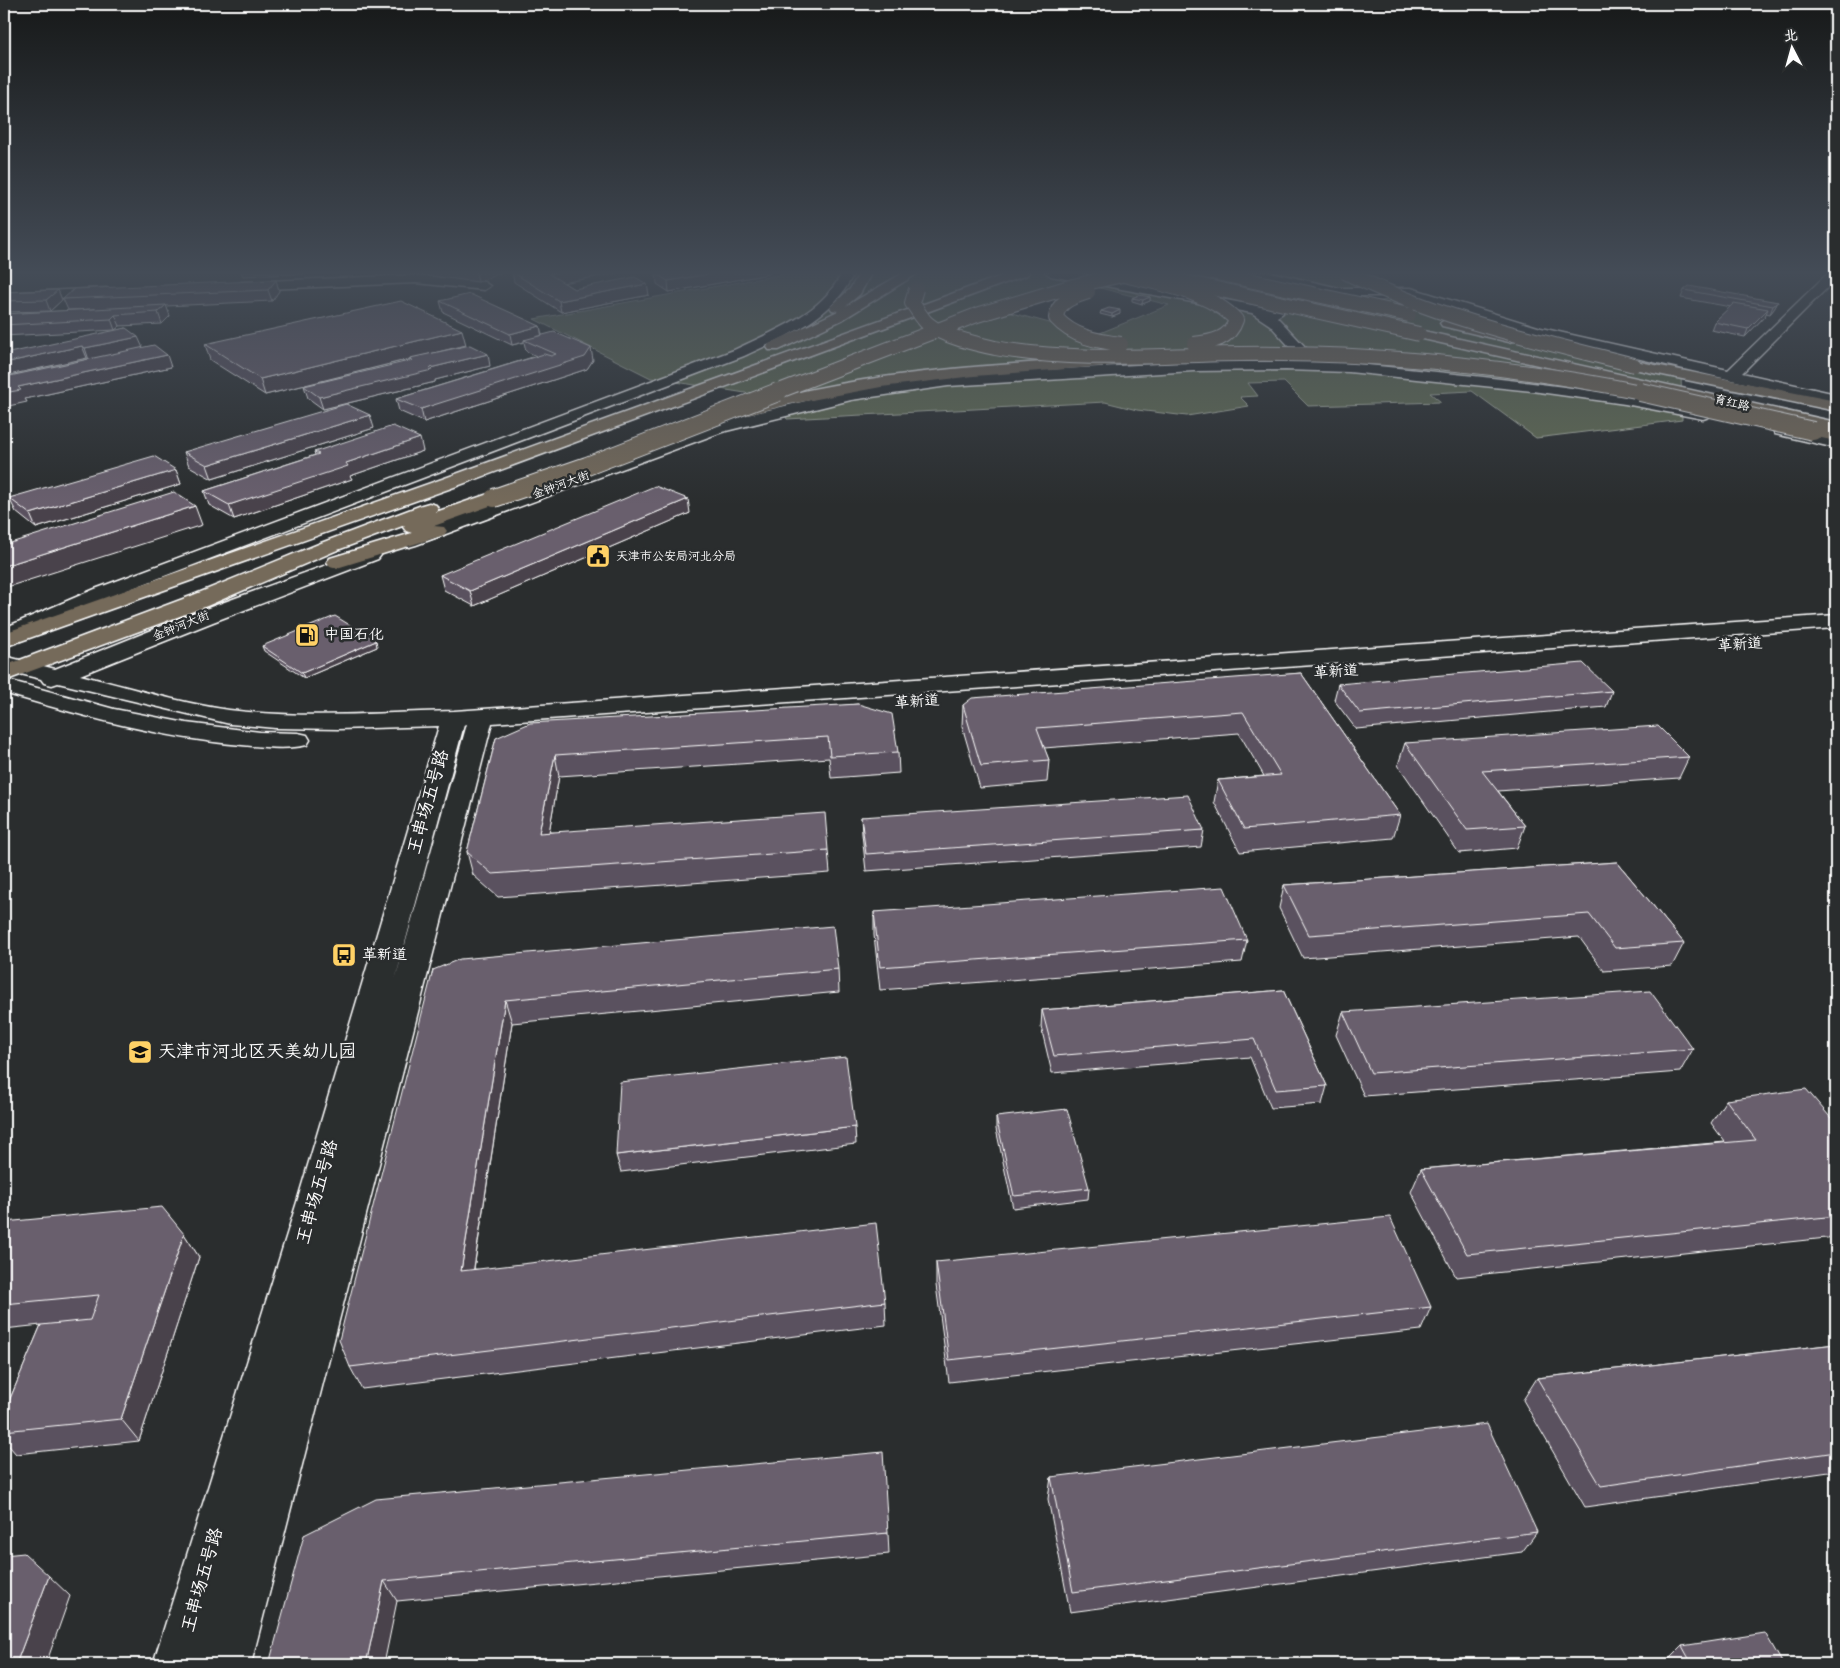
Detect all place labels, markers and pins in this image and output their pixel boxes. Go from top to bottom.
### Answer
public building icon: 天津市公安局河北分局 [585,543,611,569]
place label: 天津市公安局河北分局 [616,547,736,566]
fuel station icon: 中国石化 [294,622,320,648]
place label: 中国石化 [324,623,384,647]
bus stop icon: 革新道 [331,942,357,968]
place label: 革新道 [362,943,407,967]
place label: 天津市河北区天美幼儿园 [158,1038,356,1067]
school or university icon: 天津市河北区天美幼儿园 [127,1039,153,1065]

